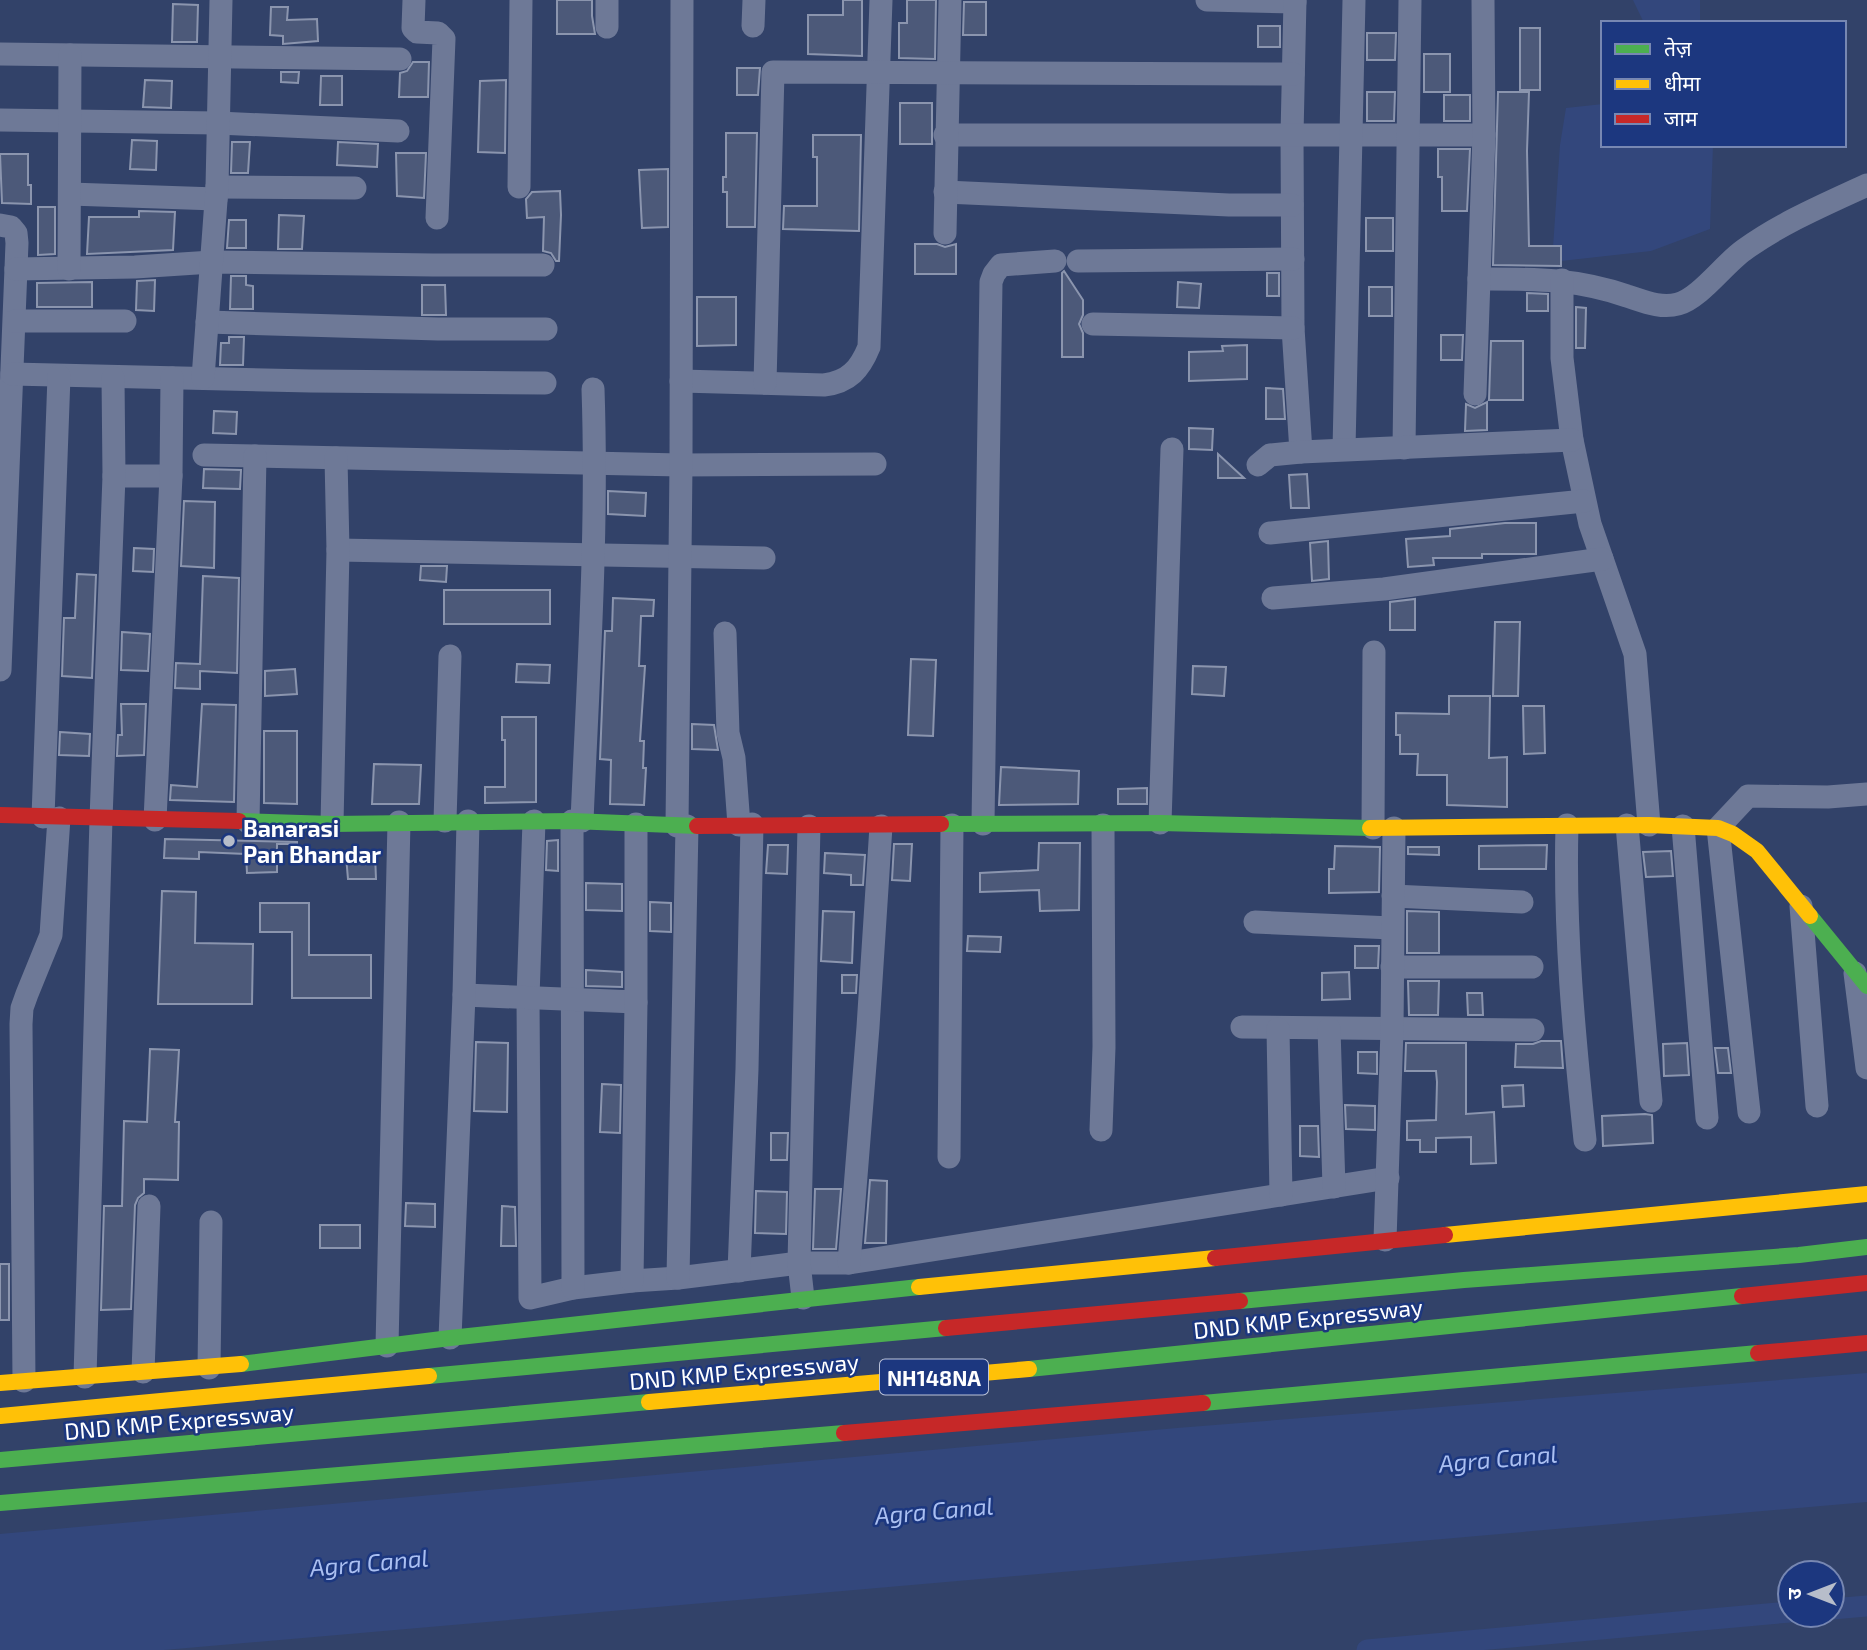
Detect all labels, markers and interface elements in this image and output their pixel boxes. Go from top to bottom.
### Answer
legend [1601,21,1846,147]
text: तेज़ [1664,35,1692,60]
text: धीमा [1664,70,1701,95]
text: जाम [1664,105,1698,130]
place label: Banarasi Pan Bhandar [243,814,381,868]
marker: Banarasi Pan Bhandar [221,833,237,849]
street label: DND KMP Expressway [1192,1292,1424,1344]
street label: DND KMP Expressway [628,1347,860,1395]
road number: NH148NA [880,1360,988,1394]
street label: DND KMP Expressway [63,1397,295,1445]
water label: Agra Canal [1436,1438,1559,1478]
water label: Agra Canal [872,1490,995,1530]
water label: Agra Canal [307,1542,430,1582]
north arrow [1776,1559,1846,1629]
text: उ [1782,1588,1805,1600]

